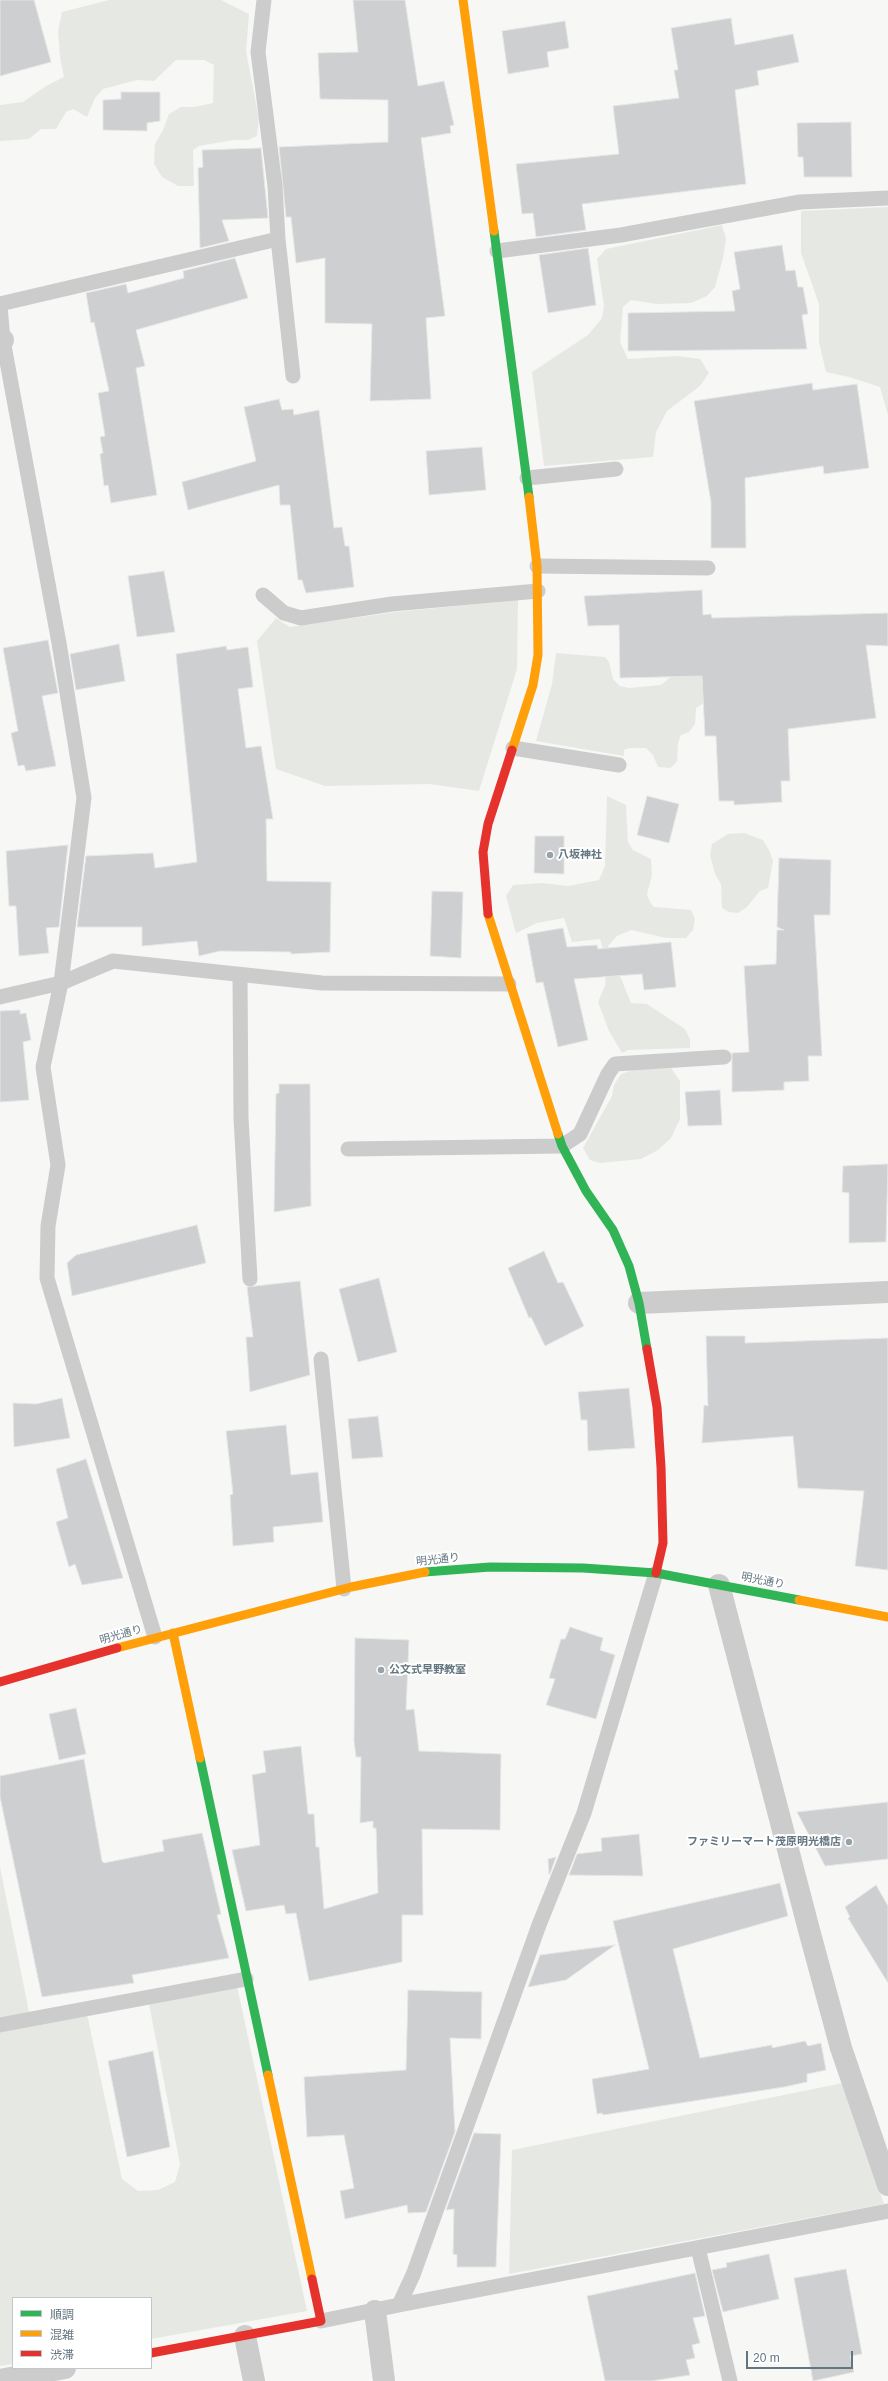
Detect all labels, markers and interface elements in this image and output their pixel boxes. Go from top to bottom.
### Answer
place label: 八坂神社 [558,848,602,862]
marker: 八坂神社 [545,850,555,860]
street label: 明光通り [415,1551,461,1569]
street label: 明光通り [740,1570,786,1592]
street label: 明光通り [98,1623,144,1647]
place label: 公文式早野教室 [389,1663,466,1677]
marker: 公文式早野教室 [376,1665,386,1675]
place label: ファミリーマート茂原明光橋店 [687,1835,841,1849]
marker: ファミリーマート茂原明光橋店 [844,1837,854,1847]
legend [12,2297,152,2369]
text: 順調 [50,2308,74,2322]
text: 混雑 [50,2328,74,2342]
scale bar [748,2343,855,2369]
text: 渋滞 [50,2348,74,2362]
text: 20 m [753,2351,780,2365]

